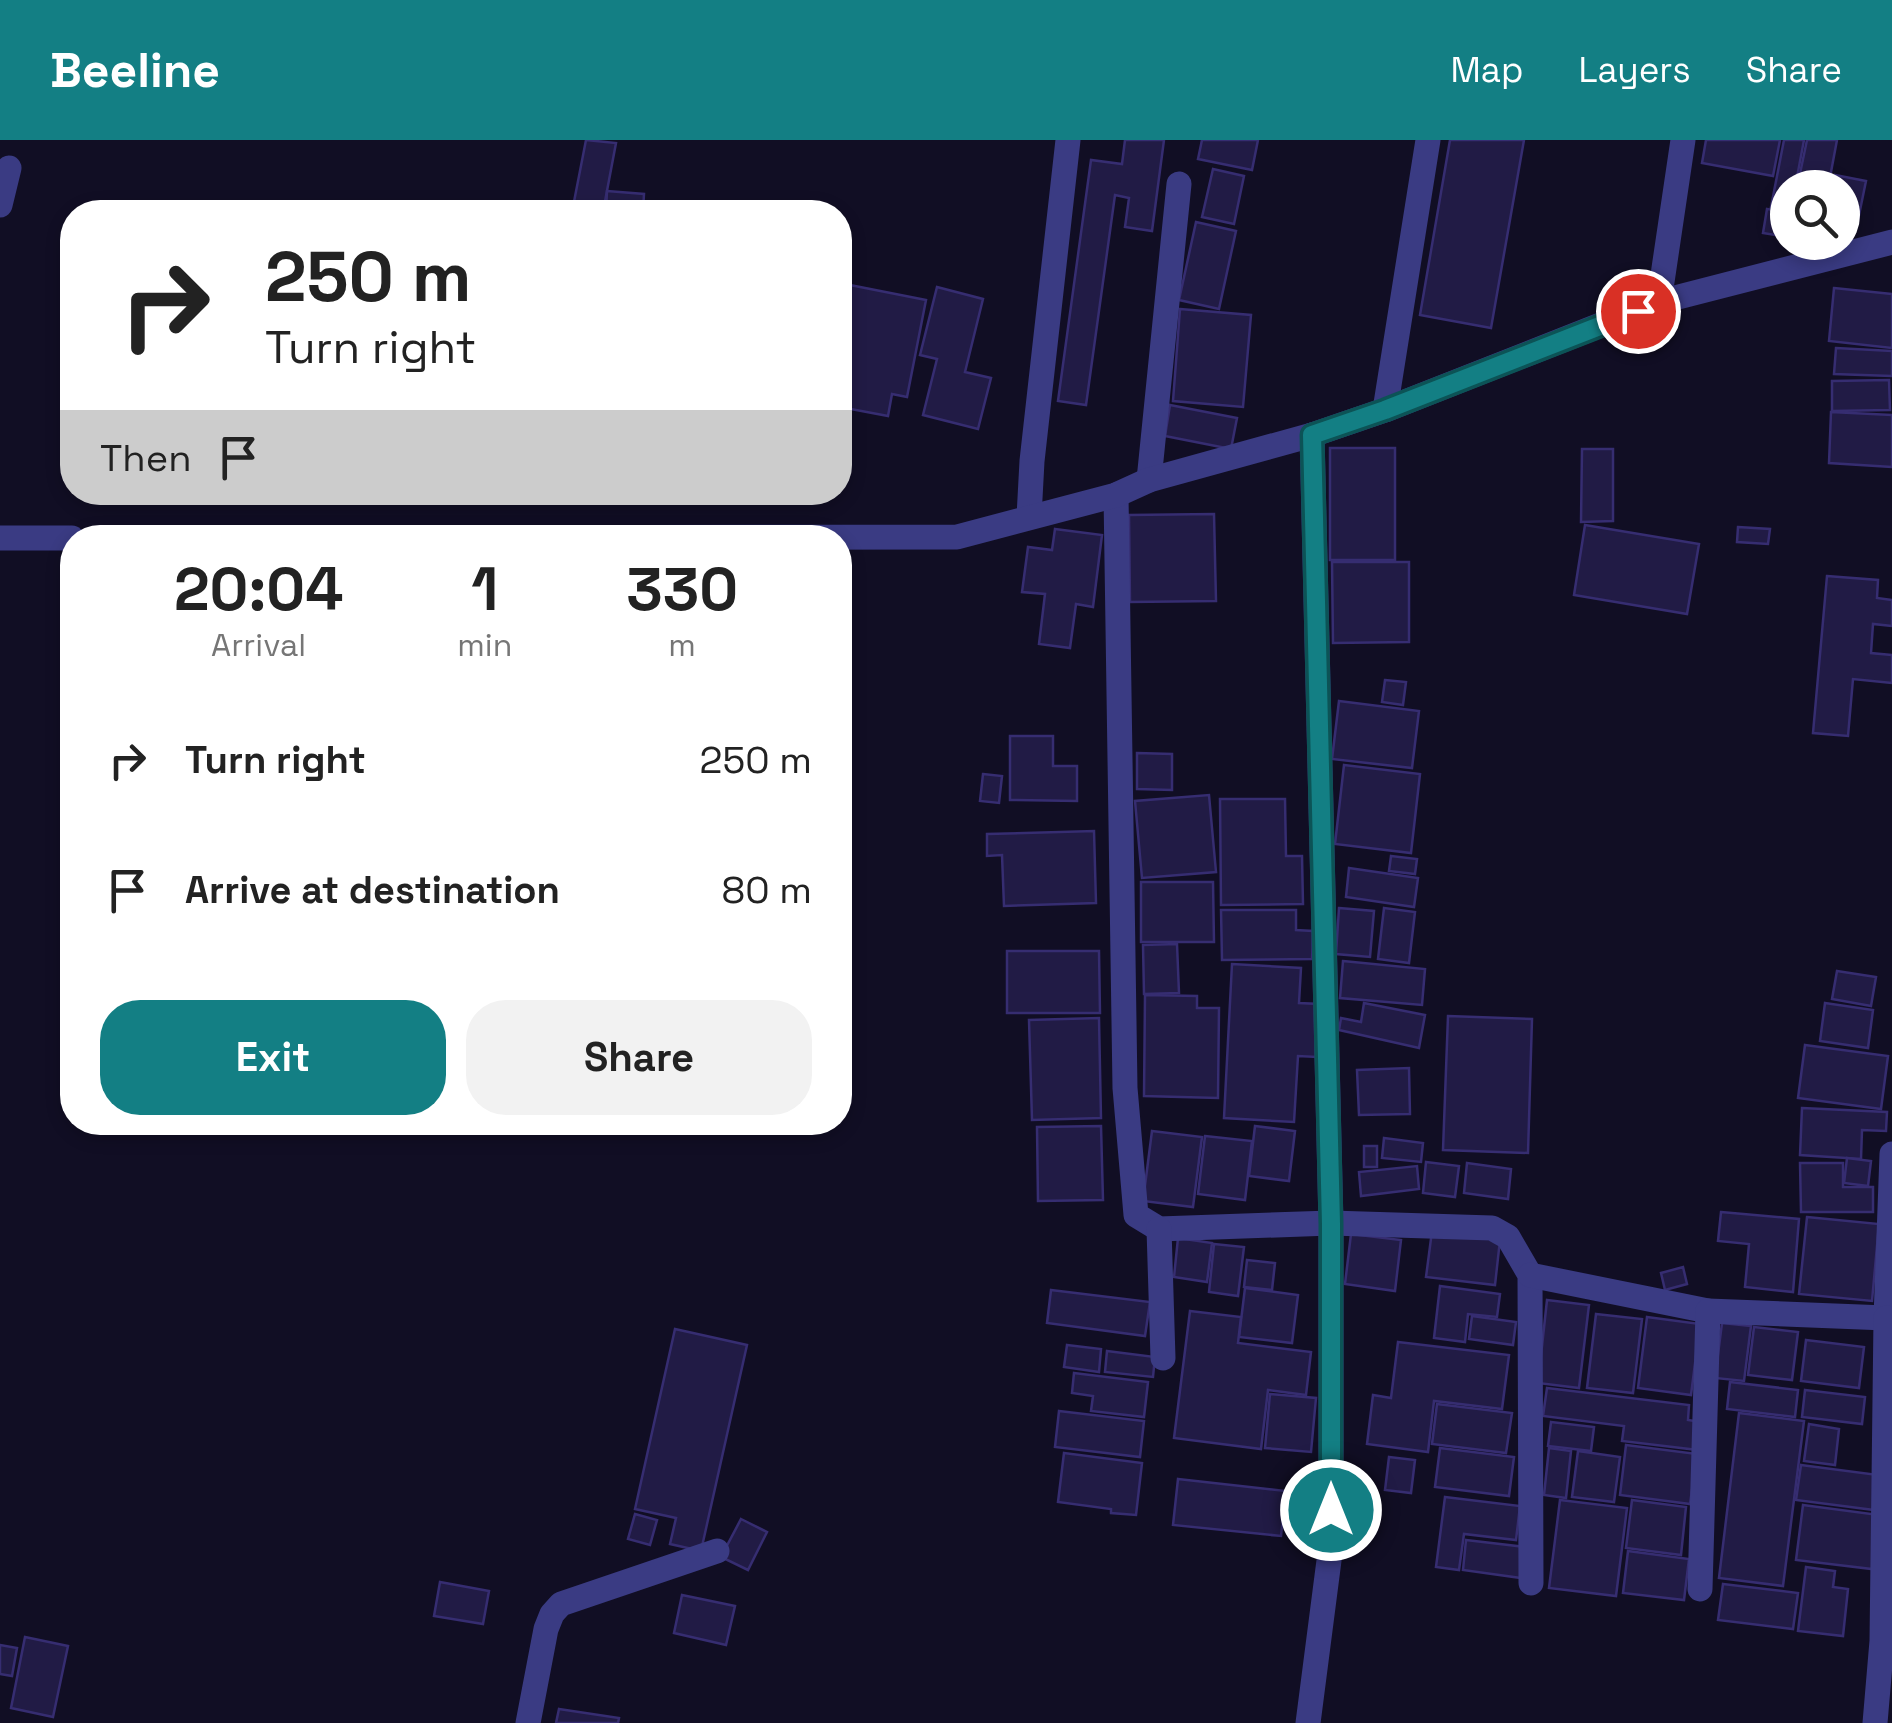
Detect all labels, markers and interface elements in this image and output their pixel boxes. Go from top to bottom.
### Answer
text: Beeline [50,40,220,101]
text: Map [1450,48,1523,92]
text: Layers [1578,48,1691,92]
text: Share [1746,48,1842,92]
map controls [1770,170,1860,260]
button: search [1770,170,1860,260]
text: 250 m [265,232,472,321]
icon: right [100,240,230,370]
pin [1596,269,1681,354]
icon: arrive [1611,284,1666,339]
text: Turn right [265,319,476,376]
icon: arrive [211,430,266,485]
text: Then [100,434,191,482]
text: 20:04 [174,551,343,628]
text: 1 [471,551,498,628]
text: 330 [626,551,738,628]
text: Arrival [211,625,306,665]
text: min [457,625,512,665]
text: m [668,625,696,665]
icon: right [100,733,155,788]
text: Turn right [185,736,366,784]
text: 250 m [700,736,812,784]
icon: arrive [100,863,155,918]
text: Arrive at destination [185,866,560,914]
text: 80 m [722,866,812,914]
button: Exit [100,1000,446,1115]
button: Share [466,1000,812,1115]
position arrow [1279,1458,1383,1562]

